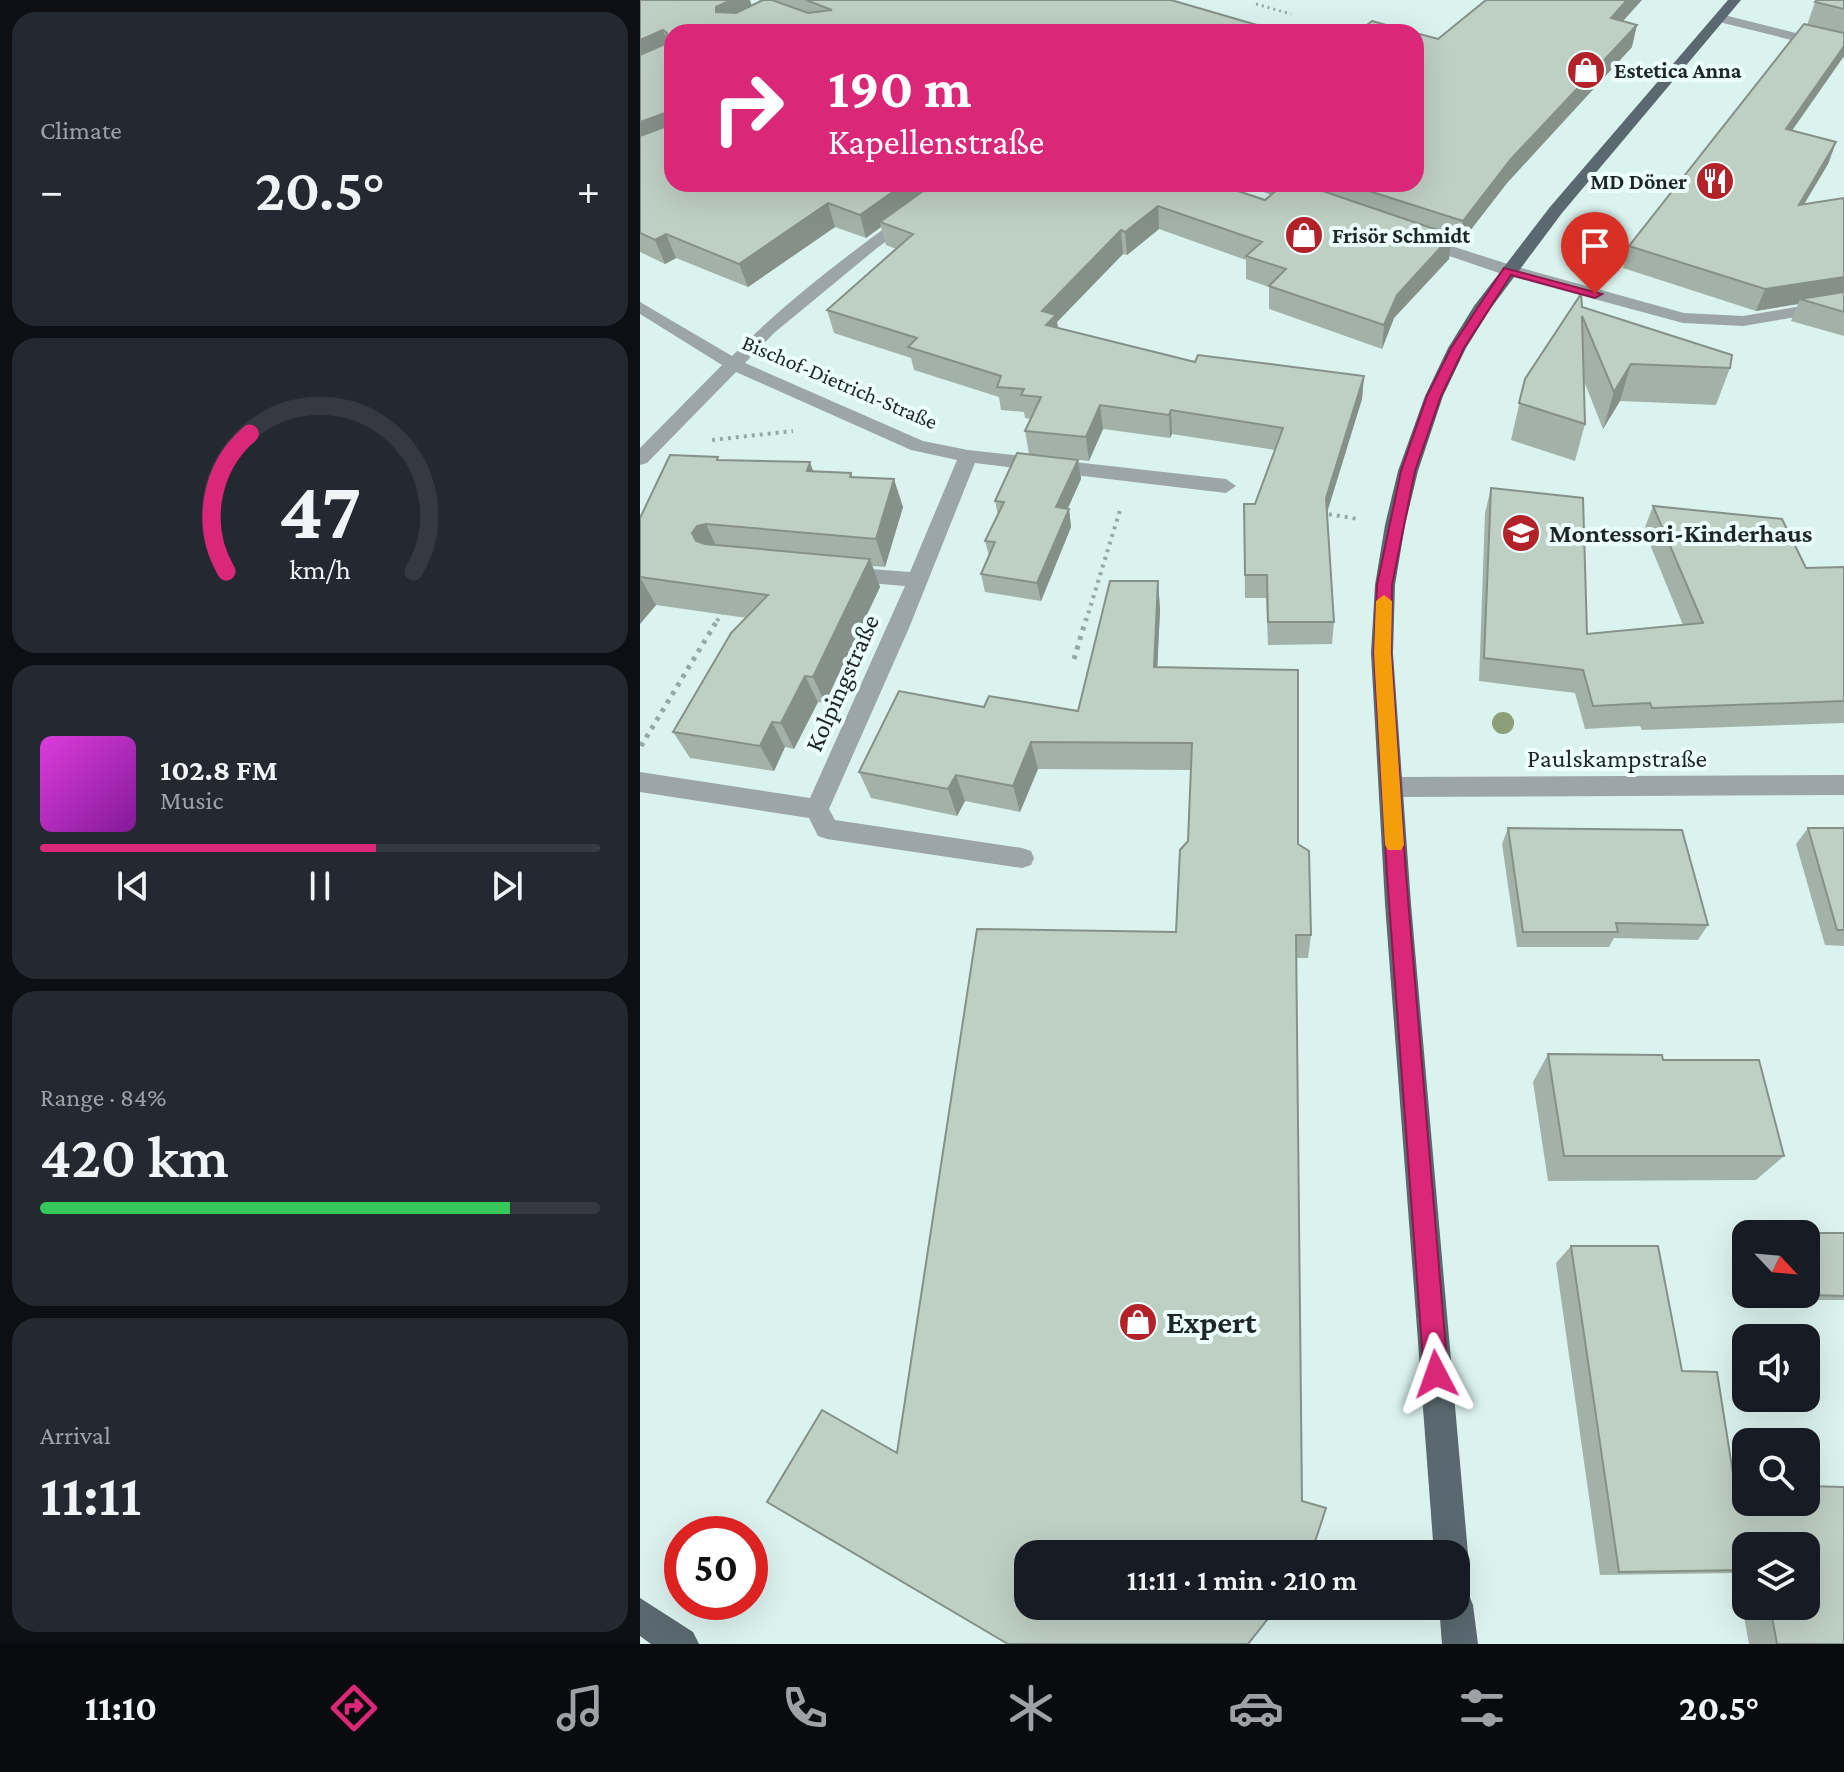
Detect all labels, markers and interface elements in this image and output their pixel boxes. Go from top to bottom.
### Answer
shop icon: Estetica Anna [1565,49,1607,91]
icon: right [696,56,800,160]
text: 190 m [828,57,972,119]
place label: Estetica Anna [1614,58,1742,83]
text: Climate [40,116,122,145]
text: Kapellenstraße [828,122,1044,162]
text: 20.5° [255,156,385,223]
restaurant icon: MD Döner [1694,160,1736,202]
text: − [40,166,63,214]
text: + [577,166,600,214]
place label: MD Döner [1590,169,1687,194]
pin [1561,212,1629,294]
shop icon: Frisör Schmidt [1283,214,1325,256]
place label: Frisör Schmidt [1332,223,1471,248]
icon: arrive [1573,224,1617,268]
street label: Bischof-Dietrich-Straße [739,330,941,434]
text: 47 [278,462,362,555]
school or university icon: Montessori-Kinderhaus [1500,512,1542,554]
place label: Montessori-Kinderhaus [1549,519,1812,548]
text: km/h [289,553,351,585]
street label: Kolpingstraße [799,610,885,756]
street label: Paulskampstraße [1527,744,1707,773]
text: 102.8 FM [160,753,278,786]
text: Music [160,786,223,815]
icon: previous [111,864,155,908]
icon: pause [298,864,342,908]
icon: next [485,864,529,908]
text: Range · 84% [40,1083,167,1112]
text: 420 km [40,1123,229,1190]
north arrow [1732,1220,1820,1308]
map controls [1732,1220,1820,1620]
shop icon: Expert [1117,1301,1159,1343]
place label: Expert [1166,1304,1257,1340]
button: sound [1732,1324,1820,1412]
position arrow [1394,1332,1478,1416]
text: Arrival [40,1421,111,1450]
button: search [1732,1428,1820,1516]
text: 11:11 [40,1461,141,1528]
speed limit sign: 50 [664,1516,768,1620]
button: layers [1732,1532,1820,1620]
text: 11:11 · 1 min · 210 m [1127,1563,1357,1596]
icon: directions [326,1680,382,1736]
icon: music [552,1680,608,1736]
icon: phone [777,1680,833,1736]
icon: climate [1003,1680,1059,1736]
icon: car [1228,1680,1284,1736]
icon: filters [1454,1680,1510,1736]
text: 11:10 [85,1688,157,1728]
text: 20.5° [1679,1688,1759,1728]

